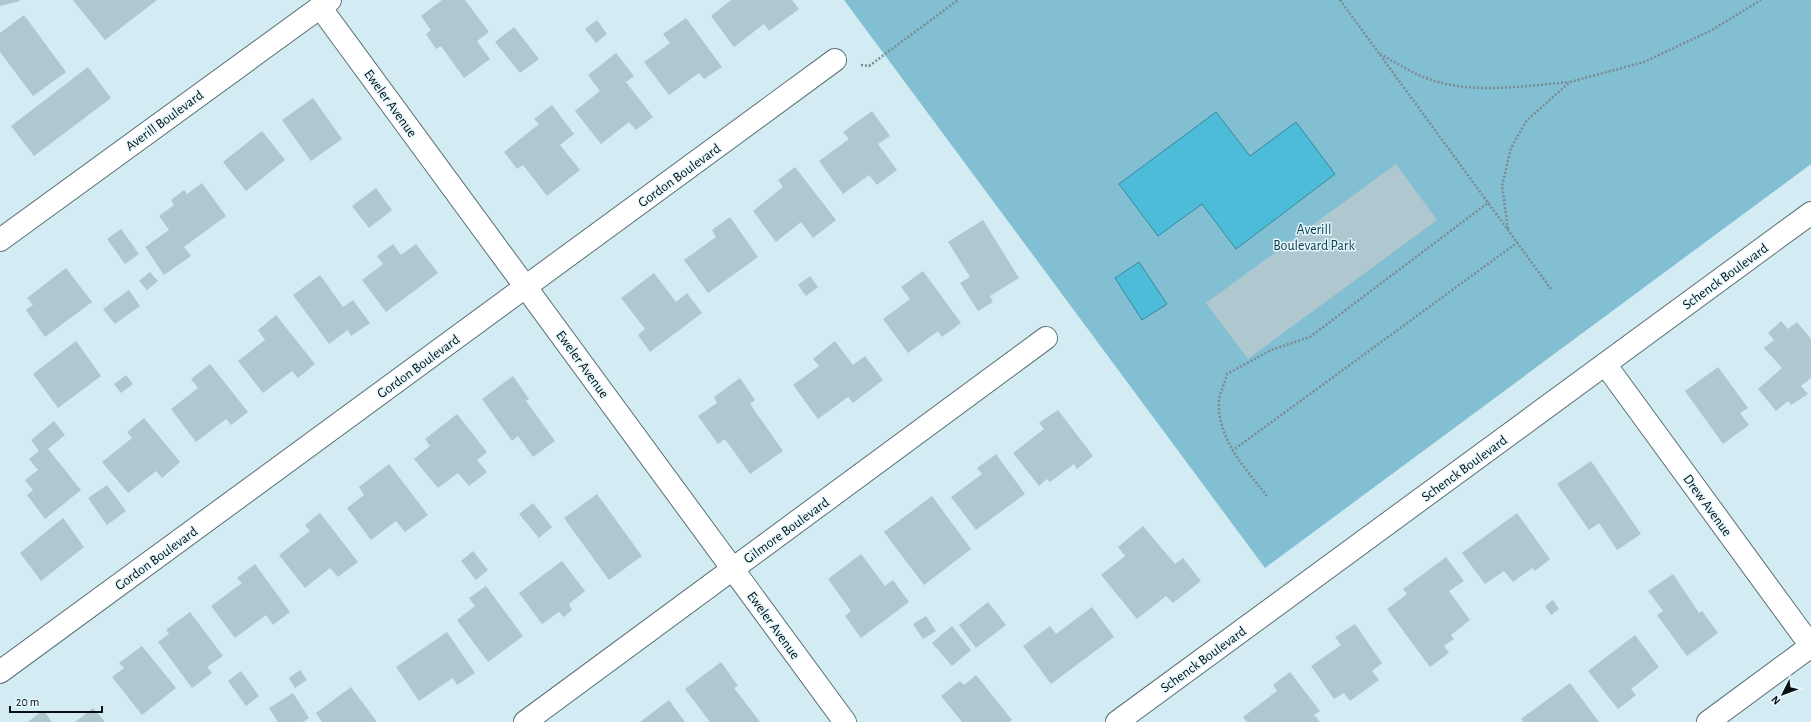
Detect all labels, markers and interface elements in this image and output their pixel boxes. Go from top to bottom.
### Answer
street label: Eweler Avenue [361,67,419,140]
street label: Averill Boulevard [123,88,206,154]
street label: Gordon Boulevard [636,141,723,210]
park label: Averill Boulevard Park [1273,223,1355,253]
street label: Schenck Boulevard [1680,241,1771,312]
street label: Eweler Avenue [553,328,611,401]
street label: Gordon Boulevard [375,332,462,401]
street label: Schenck Boulevard [1419,433,1510,504]
street label: Drew Avenue [1680,472,1734,539]
street label: Gilmore Boulevard [741,495,832,566]
street label: Gordon Boulevard [113,524,200,593]
street label: Eweler Avenue [744,589,802,662]
street label: Schenck Boulevard [1158,624,1249,695]
north arrow [1763,674,1803,714]
scale bar [10,688,102,714]
text: N [1769,694,1783,707]
text: 20 m [16,696,39,708]

